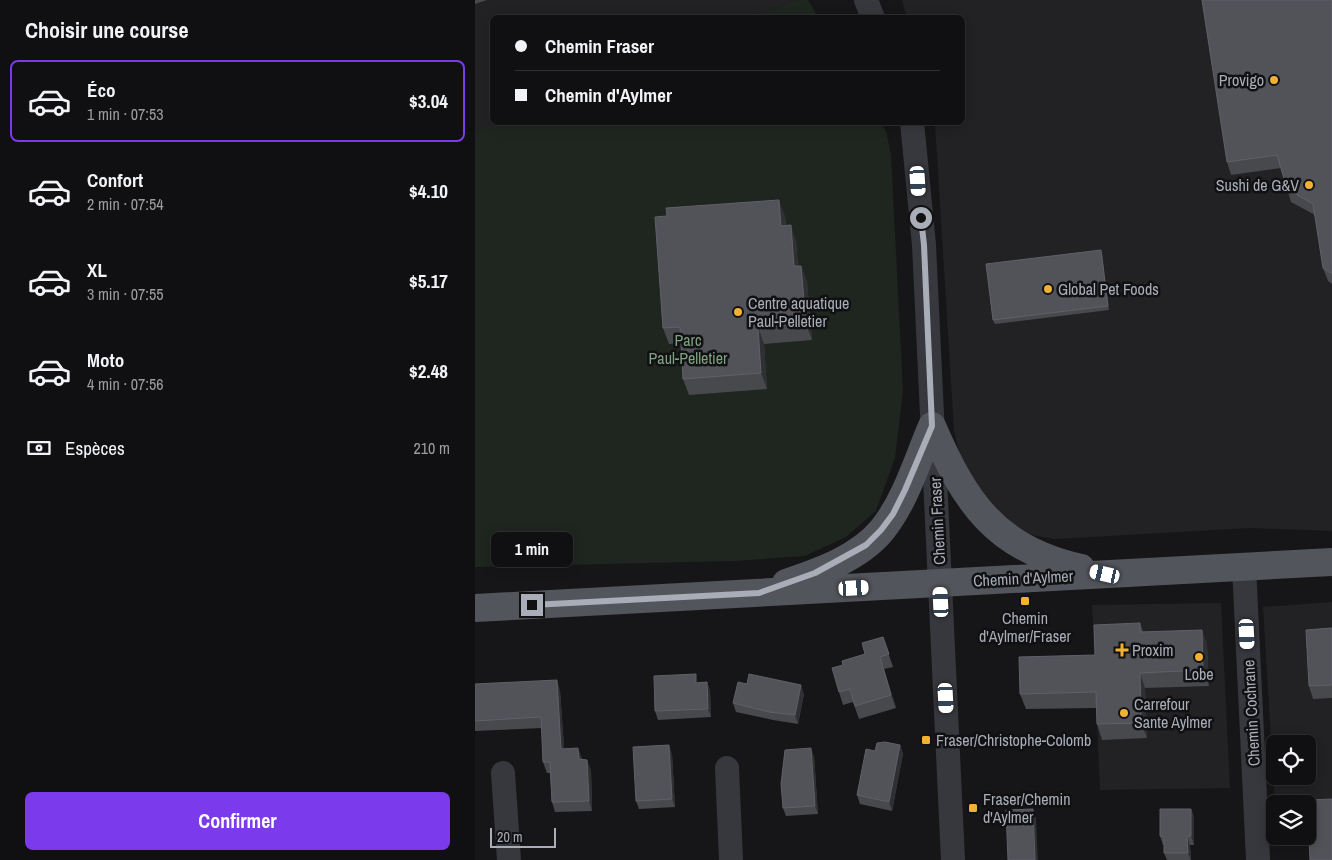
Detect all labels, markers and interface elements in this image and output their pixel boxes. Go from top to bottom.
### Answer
text: Choisir une course [25,15,188,45]
text: Chemin Fraser [545,33,654,59]
place label: Provigo [1219,69,1264,91]
marker: Provigo [1268,74,1280,86]
text: Éco [87,77,116,103]
icon: car [27,79,72,124]
text: Chemin d'Aylmer [545,82,672,108]
text: $3.04 [409,88,448,114]
text: 1 min · 07:53 [87,103,164,125]
car [909,166,926,196]
text: Confort [87,167,143,193]
icon: car [27,169,72,214]
place label: Sushi de G&V [1216,174,1299,196]
text: $4.10 [409,178,448,204]
marker: Sushi de G&V [1303,179,1315,191]
text: 2 min · 07:54 [87,193,164,215]
route start [910,207,932,229]
text: XL [87,257,107,283]
icon: car [27,259,72,304]
text: $5.17 [409,268,448,294]
place label: Global Pet Foods [1058,278,1159,300]
text: 3 min · 07:55 [87,283,164,305]
marker: Global Pet Foods [1042,283,1054,295]
place label: Centre aquatique Paul-Pelletier [748,292,849,332]
marker: Centre aquatique Paul-Pelletier [732,306,744,318]
park label: Parc Paul-Pelletier [649,329,728,369]
text: Moto [87,347,124,373]
icon: car [27,349,72,394]
text: $2.48 [409,358,448,384]
text: 4 min · 07:56 [87,373,164,395]
icon: cash [25,434,53,462]
text: Espèces [65,435,125,461]
text: 210 m [414,437,450,459]
street label: Chemin Fraser [924,476,950,565]
callout: 1 min [491,532,573,568]
text: 1 min [515,538,549,560]
car [1088,563,1121,585]
street label: Chemin d'Aylmer [973,564,1074,592]
car [838,580,869,596]
car [932,587,949,617]
route end [521,594,543,616]
marker: Chemin d'Aylmer/Fraser [1019,595,1031,607]
place label: Chemin d'Aylmer/Fraser [979,607,1072,647]
car [1238,619,1255,649]
place label: Proxim [1132,639,1174,661]
marker: Proxim [1116,644,1128,656]
marker: Lobe [1193,651,1205,663]
street label: Chemin Cochrane [1237,659,1265,767]
place label: Lobe [1184,663,1214,685]
car [937,683,954,713]
place label: Carrefour Sante Aylmer [1134,693,1212,733]
marker: Carrefour Sante Aylmer [1118,707,1130,719]
place label: Fraser/Christophe-Colomb [936,729,1091,751]
marker: Fraser/Christophe-Colomb [920,734,932,746]
map controls [1266,735,1316,845]
button: locate [1266,735,1316,785]
place label: Fraser/Chemin d'Aylmer [983,788,1071,828]
button: Confirmer [25,792,450,850]
button: layers [1266,795,1316,845]
marker: Fraser/Chemin d'Aylmer [967,802,979,814]
scale bar [490,825,556,848]
text: 20 m [497,828,523,846]

